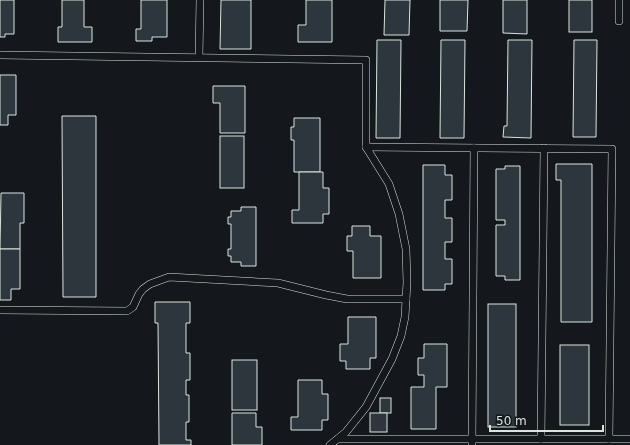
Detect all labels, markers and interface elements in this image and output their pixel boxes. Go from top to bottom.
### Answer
scale bar [490,407,603,433]
text: 50 m [496,414,527,428]

